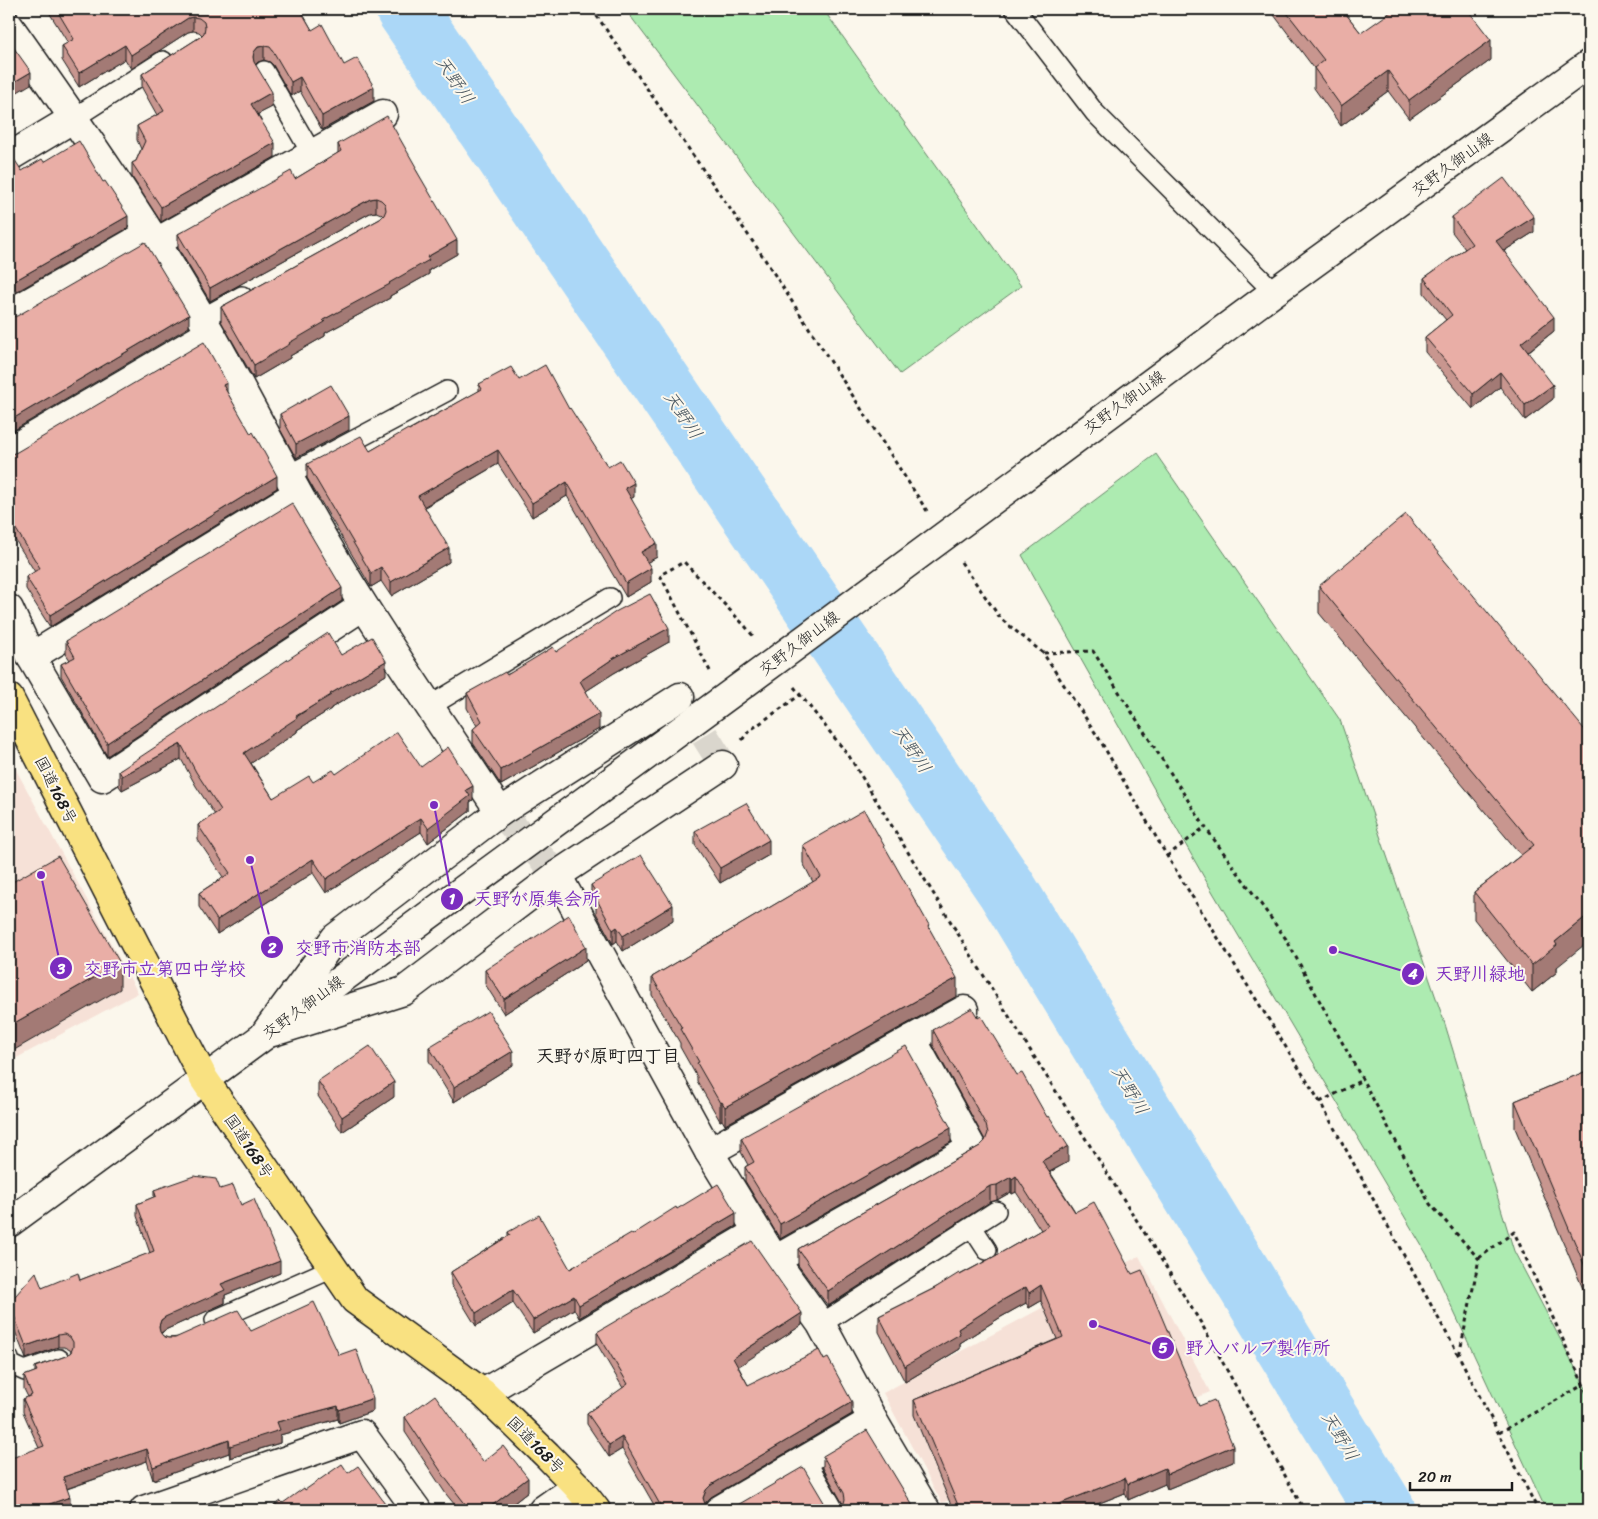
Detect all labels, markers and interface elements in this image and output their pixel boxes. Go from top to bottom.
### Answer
water label: 天野川 [427,49,483,111]
street label: 交野久御山線 [1405,124,1499,204]
street label: 交野久御山線 [1077,362,1171,442]
water label: 天野川 [655,384,711,446]
street label: 交野久御山線 [752,603,846,683]
water label: 天野川 [884,718,940,780]
street label: 国道168号 [26,751,86,829]
callout: 天野が原集会所 [439,882,610,915]
text: 天野が原集会所 [474,883,600,915]
text: 1 [449,886,456,912]
callout: 交野市消防本部 [260,931,431,964]
text: 交野市消防本部 [295,932,421,964]
text: 2 [267,935,277,961]
callout: 交野市立第四中学校 [49,952,256,985]
text: 交野市立第四中学校 [84,953,246,985]
text: 3 [56,956,66,982]
callout: 天野川緑地 [1400,957,1535,990]
text: 天野川緑地 [1435,958,1525,990]
text: 4 [1407,961,1418,987]
street label: 交野久御山線 [256,967,350,1047]
district label: 天野が原町四丁目 [536,1040,680,1072]
water label: 天野川 [1102,1059,1158,1121]
street label: 国道168号 [216,1107,282,1185]
callout: 野入バルブ製作所 [1151,1331,1340,1364]
text: 野入バルブ製作所 [1186,1332,1330,1364]
text: 5 [1158,1335,1168,1361]
water label: 天野川 [1312,1405,1368,1467]
street label: 国道168号 [500,1409,572,1481]
scale bar [1410,1459,1513,1491]
text: 20 m [1418,1464,1452,1490]

